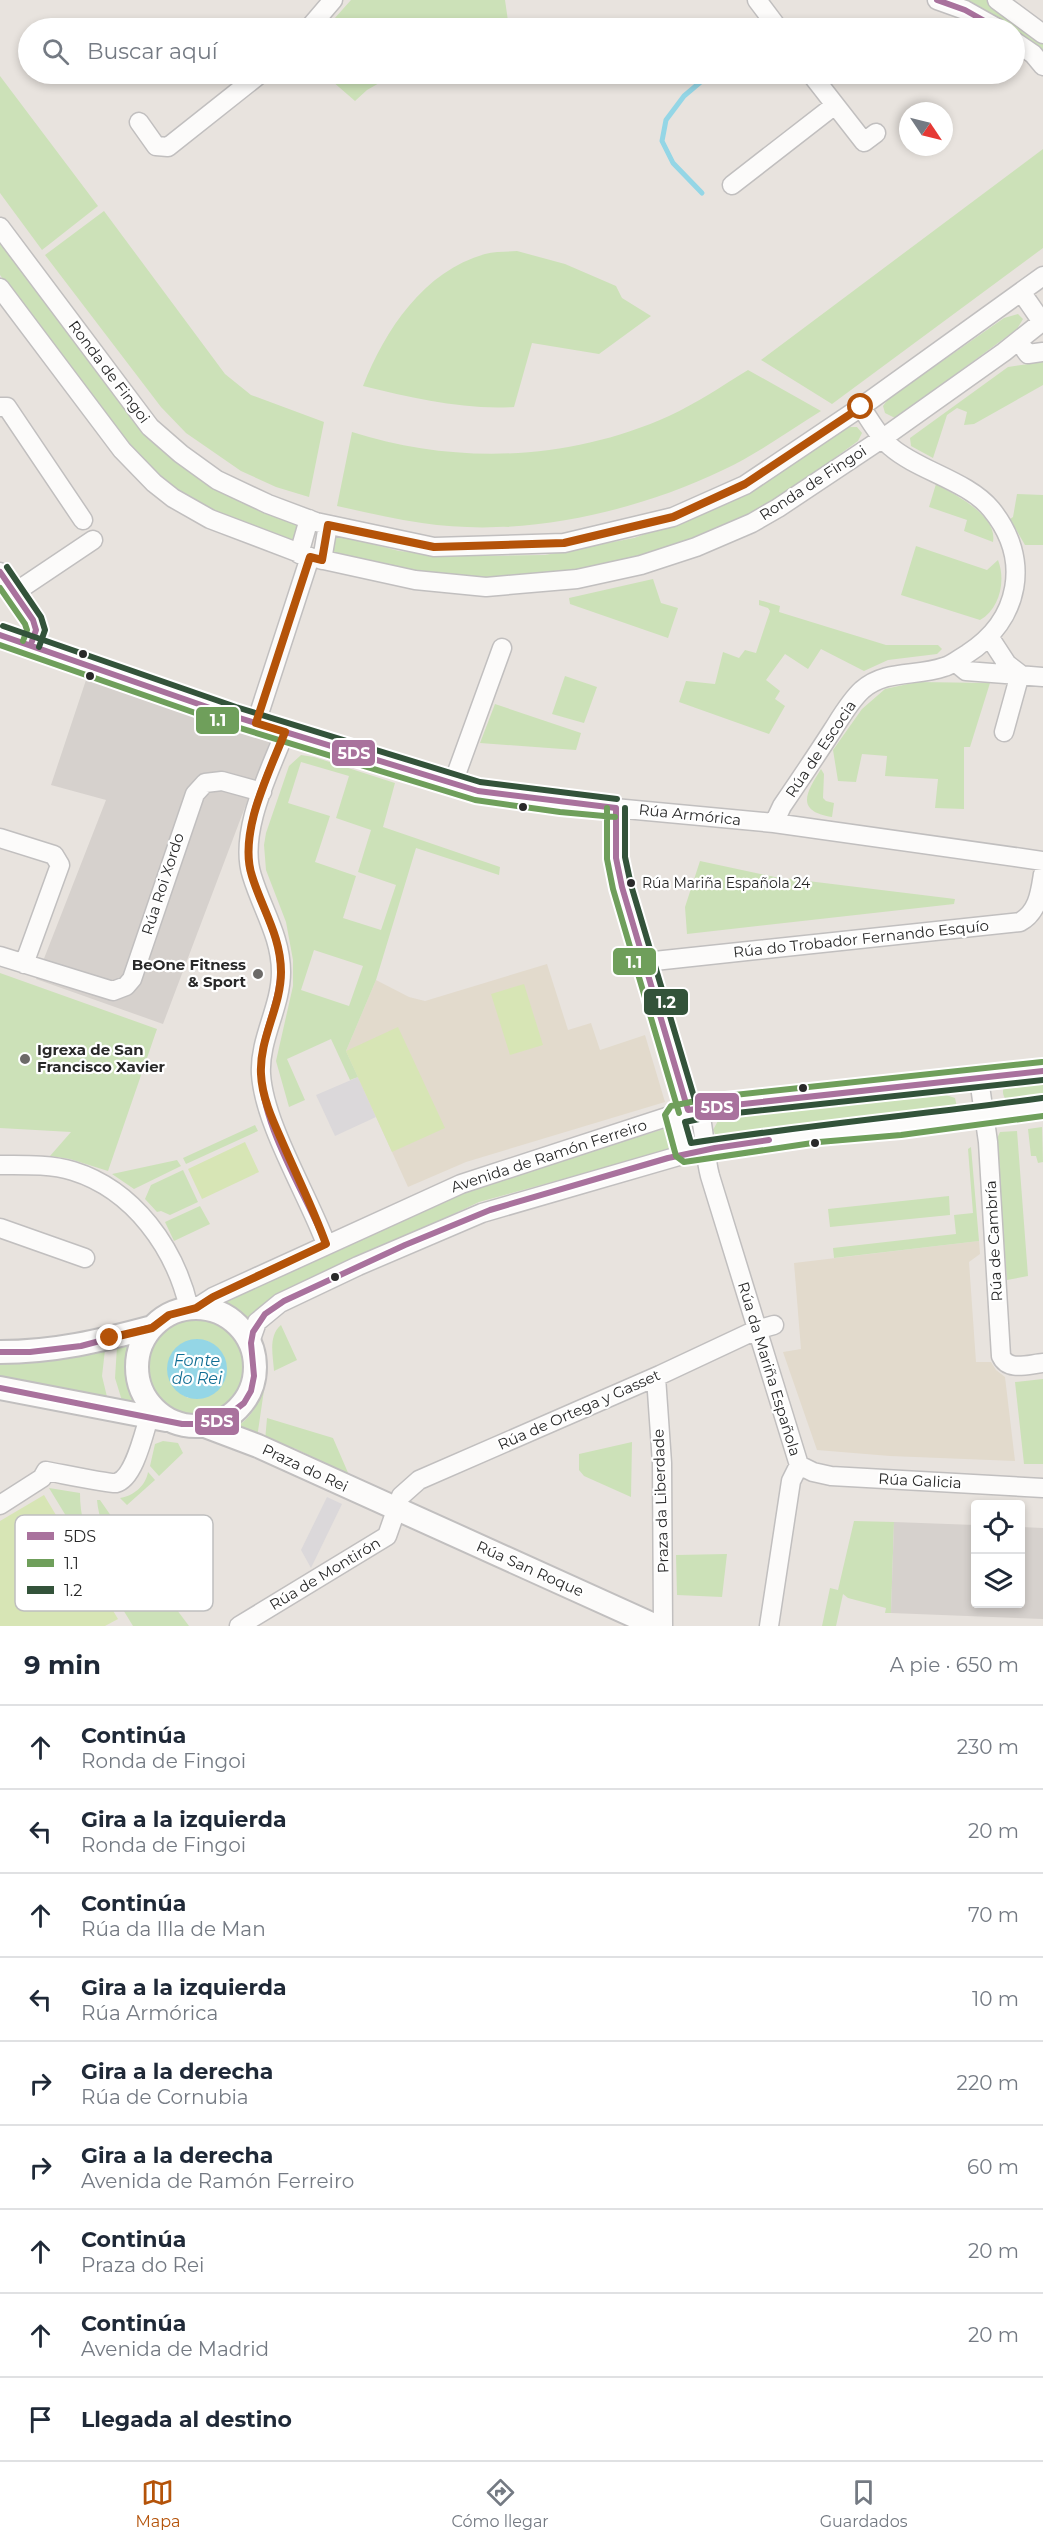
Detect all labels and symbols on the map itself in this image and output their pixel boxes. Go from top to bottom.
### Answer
north arrow [899,102,953,156]
street label: Ronda de Fingoi [65,317,154,427]
route start [847,393,873,419]
street label: Ronda de Fingoi [756,441,870,524]
unlabelled marker [77,648,89,660]
unlabelled marker [84,670,96,682]
street label: Rúa de Escocia [781,697,860,801]
line badge: 1.1 [195,706,240,735]
text: 1.1 [210,711,226,730]
line badge: 5DS [331,739,376,767]
text: 5DS [338,744,370,763]
street label: Rúa Armórica [638,800,742,829]
unlabelled marker [517,801,529,813]
street label: Rúa Roi Xordo [137,830,188,937]
place label: Rúa Mariña Española 24 [642,874,811,892]
marker: Rúa Mariña Española 24 [625,877,637,889]
street label: Rúa do Trobador Fernando Esquío [732,916,990,961]
line badge: 1.1 [612,947,657,976]
text: 1.1 [626,953,642,972]
place label: BeOne Fitness & Sport [132,955,246,991]
marker: BeOne Fitness & Sport [251,967,265,981]
line badge: 1.2 [643,988,689,1016]
text: 1.2 [656,993,676,1012]
place label: Igrexa de San Francisco Xavier [37,1040,166,1076]
marker: Igrexa de San Francisco Xavier [18,1052,32,1066]
unlabelled marker [797,1082,809,1094]
line badge: 5DS [694,1092,740,1121]
text: 5DS [701,1098,733,1117]
street label: Avenida de Ramón Ferreiro [448,1115,649,1196]
unlabelled marker [809,1137,821,1149]
street label: Rúa de Cambría [981,1180,1006,1302]
unlabelled marker [329,1271,341,1283]
street label: Rúa da Mariña Española [734,1279,805,1458]
route end [96,1324,122,1350]
water label: Fonte do Rei [172,1351,223,1388]
street label: Rúa de Ortega y Gasset [495,1365,663,1454]
line badge: 5DS [194,1407,240,1436]
text: 5DS [201,1412,233,1431]
street label: Praza da Liberdade [648,1429,673,1573]
street label: Praza do Rei [259,1439,351,1496]
street label: Rúa Galicia [878,1469,962,1492]
legend [15,1515,213,1611]
text: 5DS [64,1527,96,1546]
street label: Rúa de Montirón [266,1533,384,1614]
street label: Rúa San Roque [474,1536,587,1601]
text: 1.1 [64,1554,79,1573]
text: 1.2 [64,1581,82,1600]

